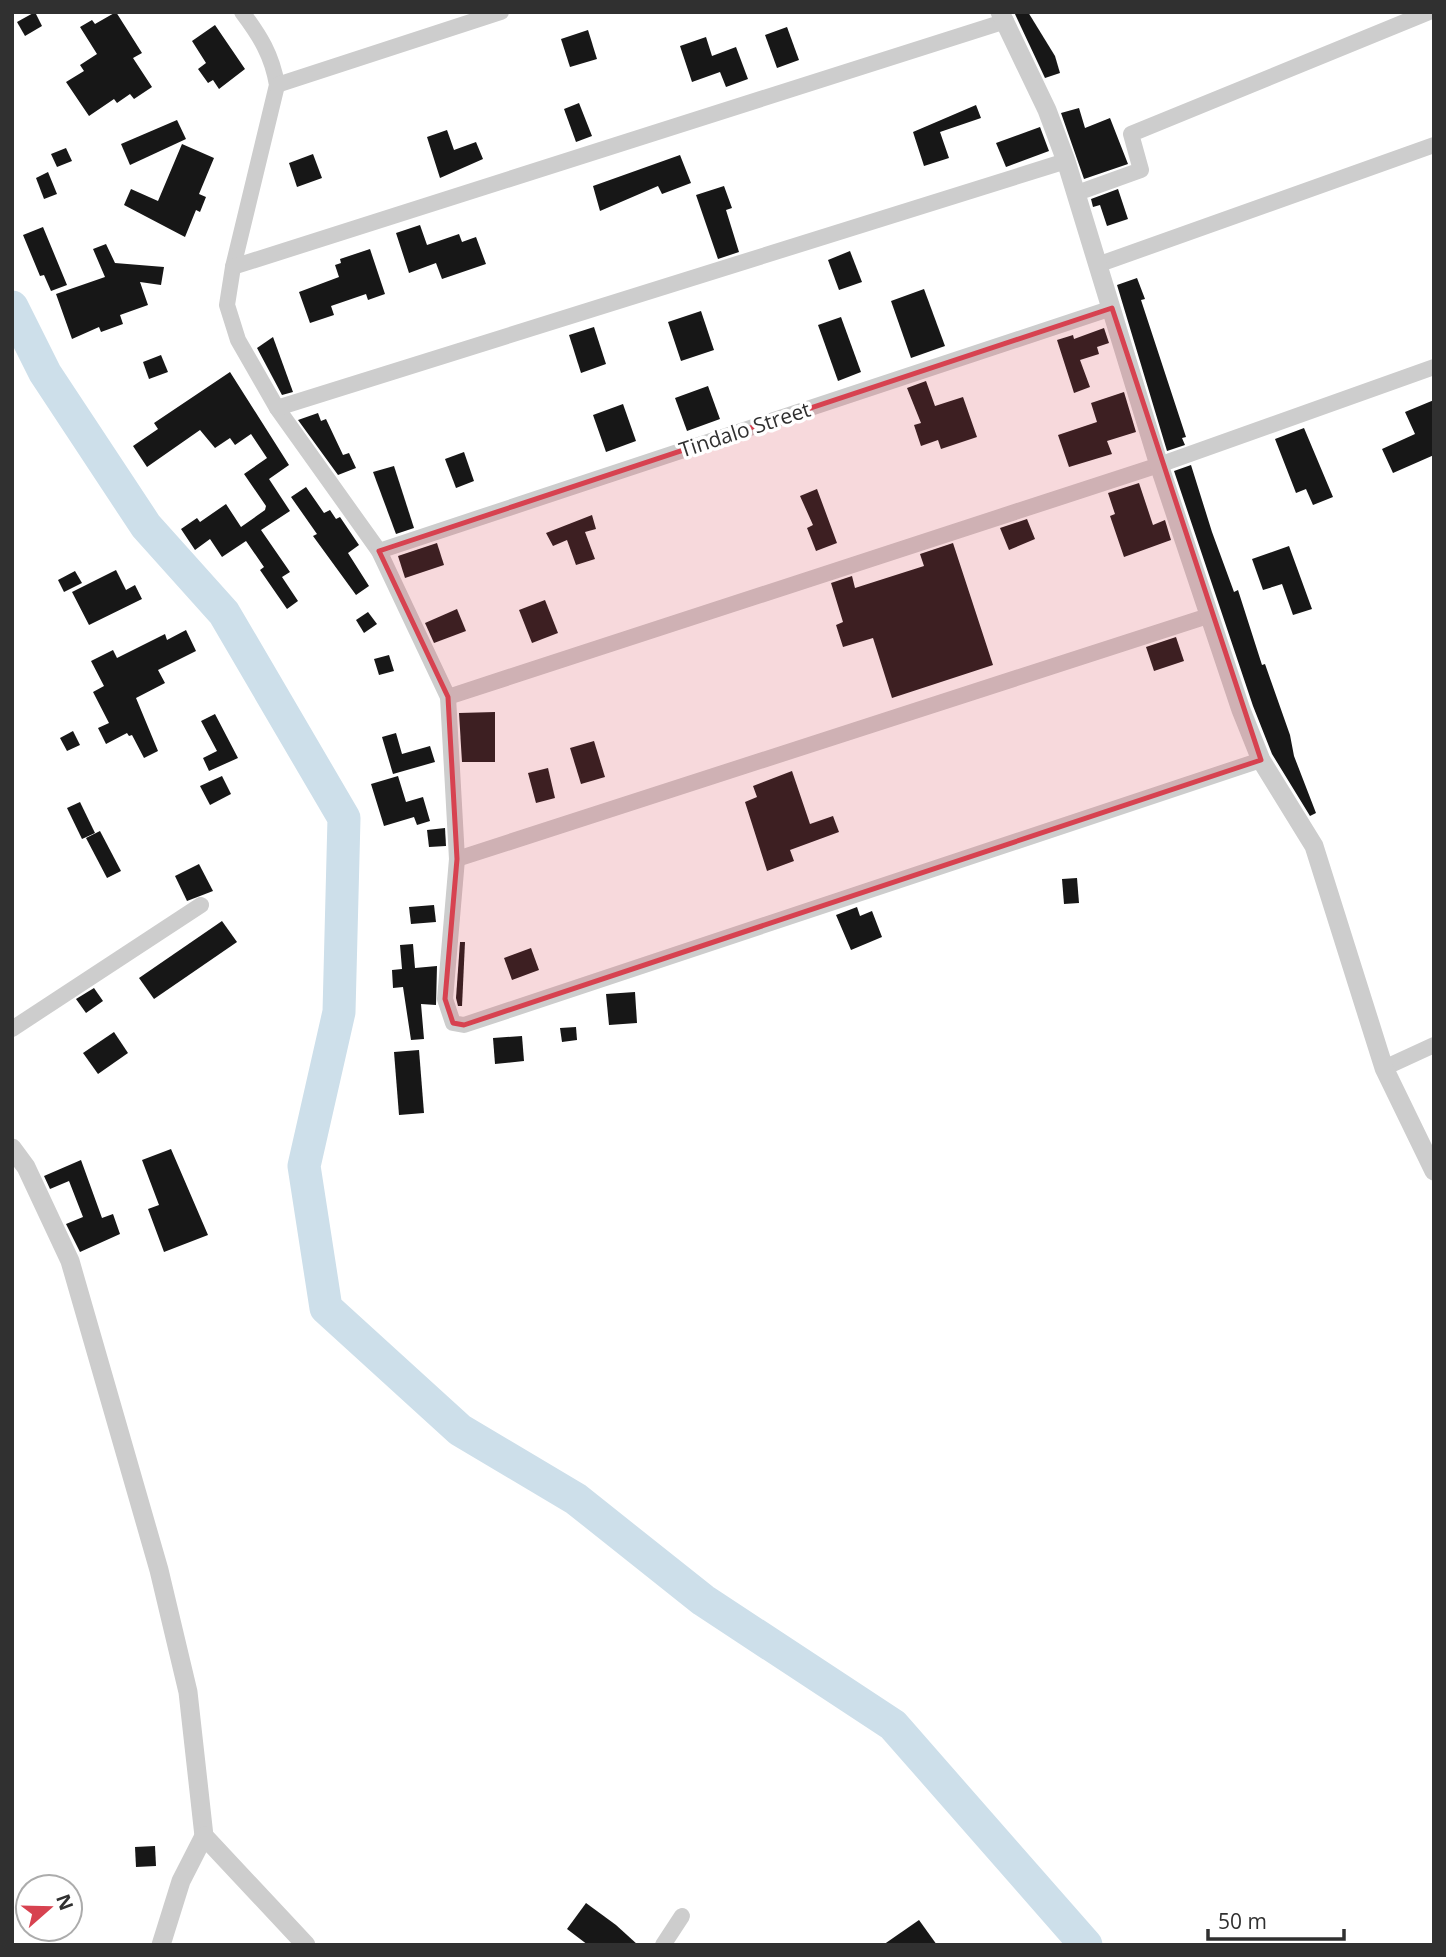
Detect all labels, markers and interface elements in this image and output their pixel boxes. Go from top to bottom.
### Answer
street label: Tindalo Street [676,395,814,463]
north arrow [14,1873,84,1943]
text: N [50,1890,80,1914]
scale bar [1208,1898,1344,1942]
text: 50 m [1218,1907,1267,1935]

